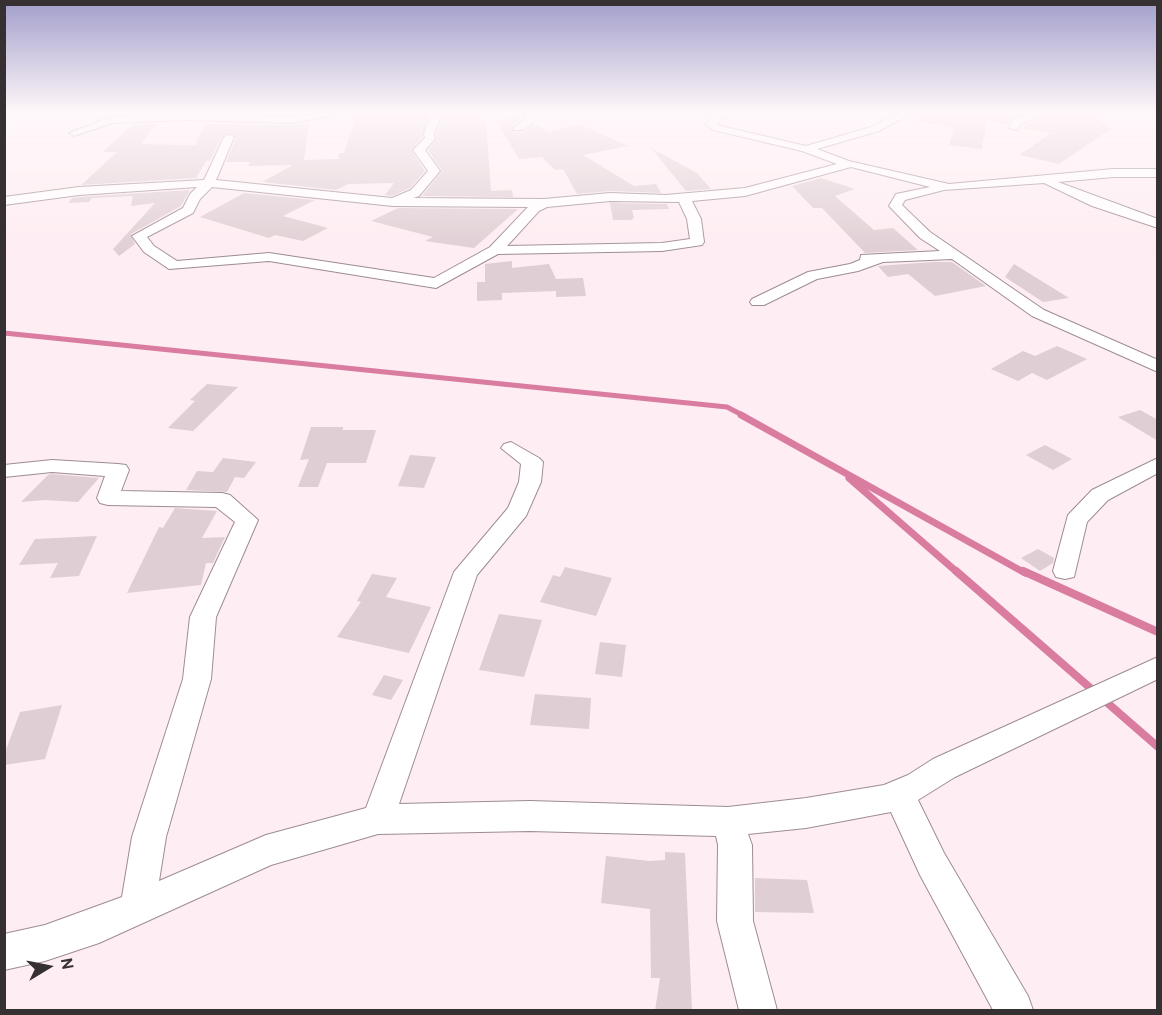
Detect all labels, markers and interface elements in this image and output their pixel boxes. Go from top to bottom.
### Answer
north arrow [18,937,78,997]
text: N [55,956,77,971]

